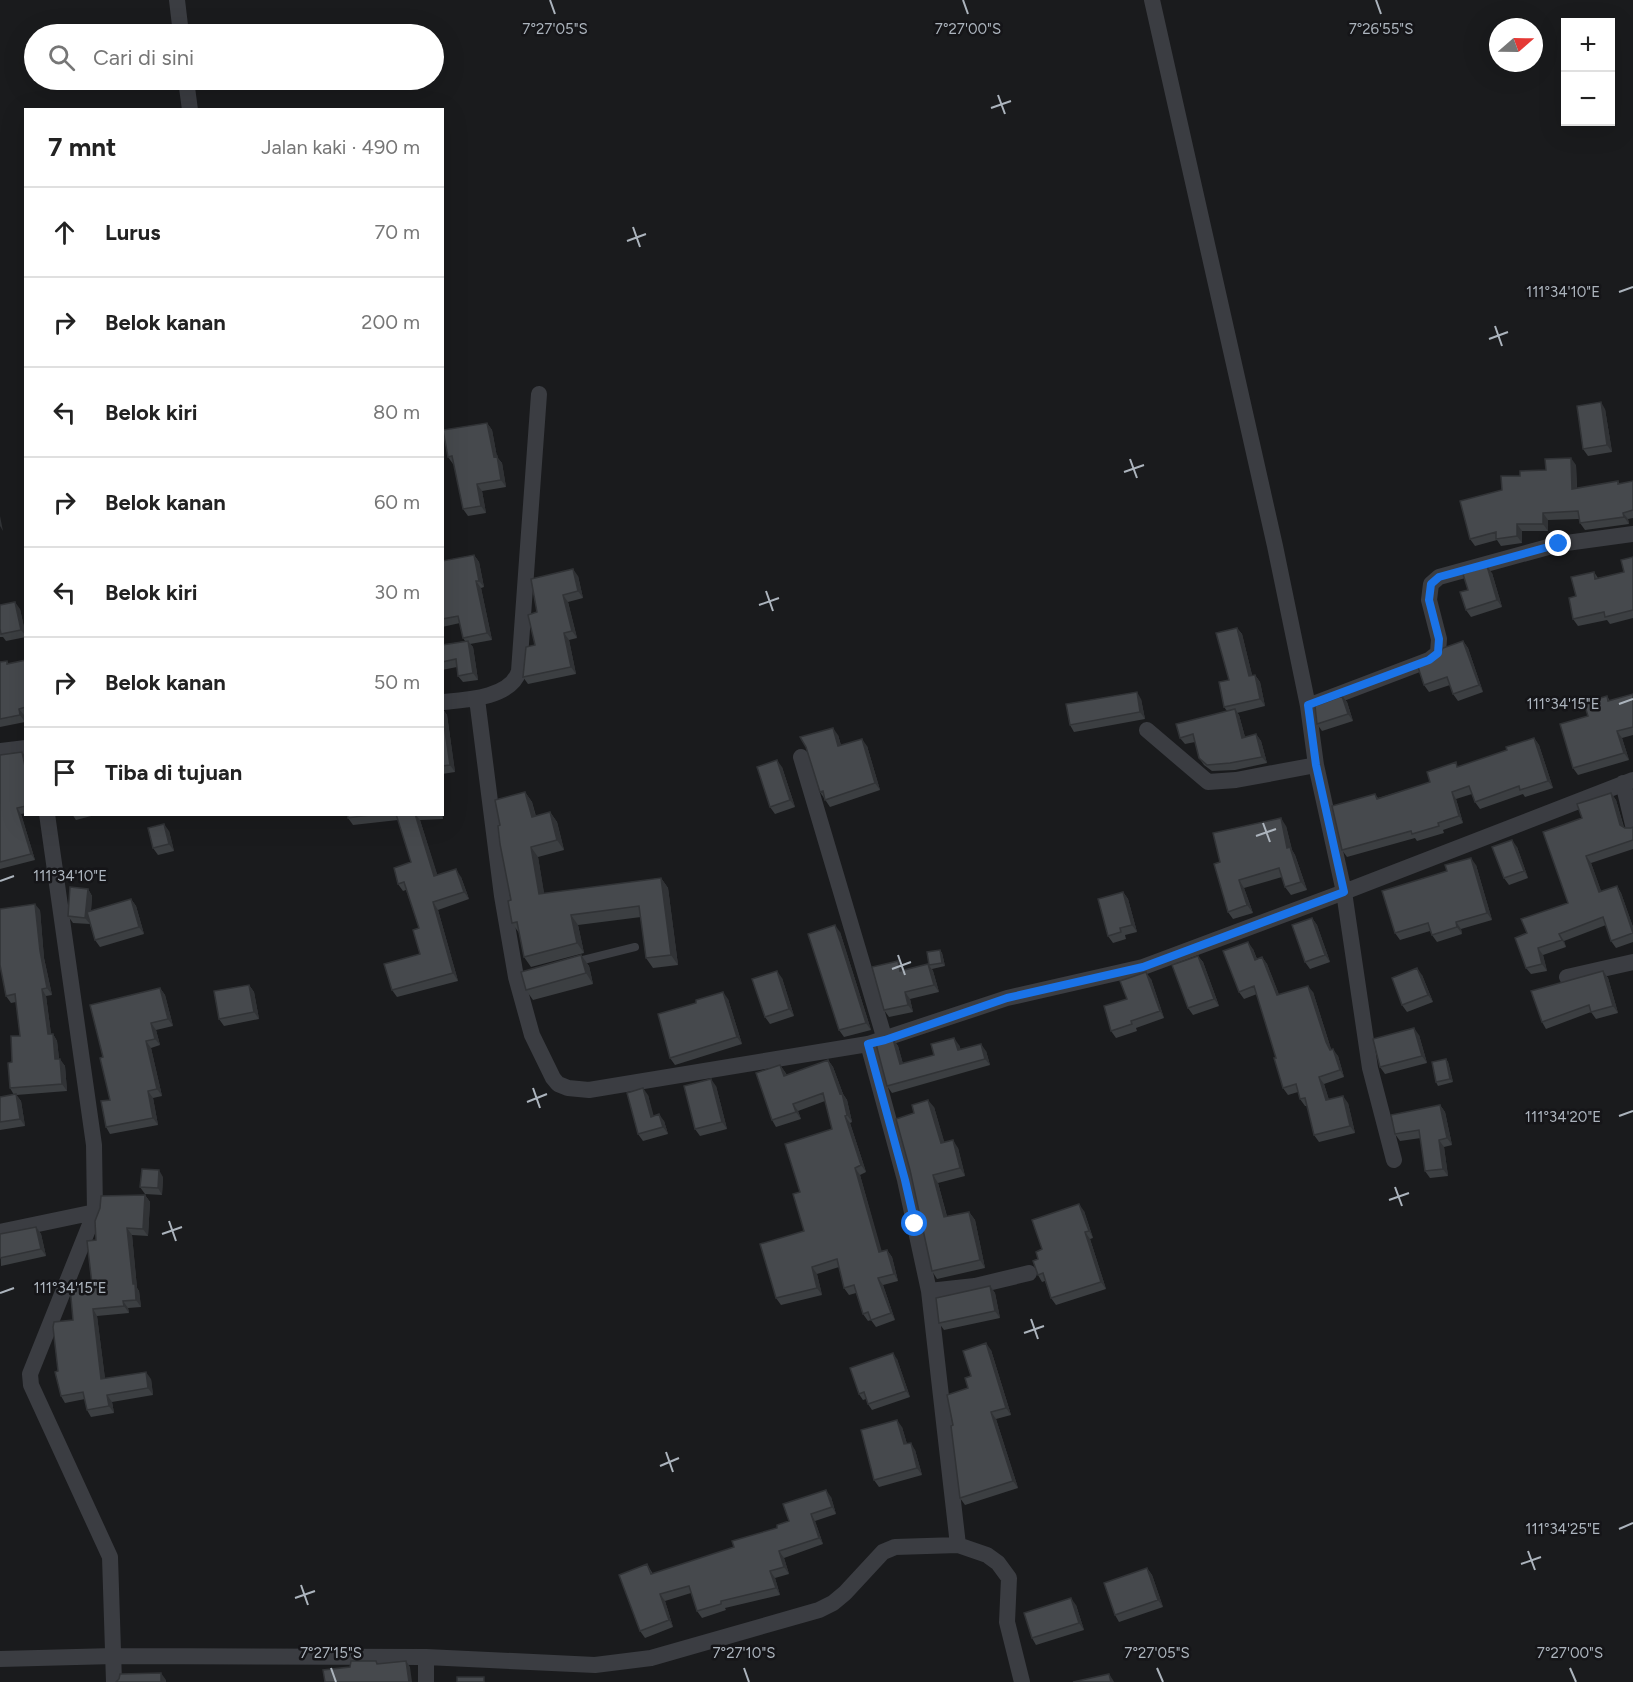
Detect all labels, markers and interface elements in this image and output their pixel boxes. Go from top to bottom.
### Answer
north arrow [1489,18,1543,72]
map controls [1561,18,1615,126]
button: + [1561,18,1615,72]
text: 7°27'05"S [522,20,588,38]
text: 7°27'00"S [935,20,1001,38]
text: 7°26'55"S [1349,20,1413,38]
search box [24,24,444,90]
icon: search [45,41,78,74]
text: Cari di sini [93,44,194,71]
button: − [1561,72,1615,126]
text: 7 mnt [48,131,117,163]
text: Jalan kaki · 490 m [261,135,420,159]
icon: ahead [48,216,81,249]
text: Lurus [105,219,160,246]
text: 70 m [374,220,420,244]
text: 111°34'10"E [1526,283,1600,301]
icon: right [48,306,81,339]
text: Belok kanan [105,309,226,336]
text: 200 m [361,310,420,334]
icon: left [48,396,81,429]
text: Belok kiri [105,399,198,426]
text: 80 m [373,400,420,424]
icon: right [48,486,81,519]
text: Belok kanan [105,489,226,516]
text: 60 m [374,490,420,514]
route end [1545,530,1571,556]
icon: left [48,576,81,609]
text: Belok kiri [105,579,198,606]
text: 30 m [374,580,420,604]
icon: right [48,666,81,699]
text: Belok kanan [105,669,226,696]
text: 50 m [374,670,420,694]
text: 111°34'15"E [1526,695,1600,713]
icon: arrive [48,756,81,789]
text: Tiba di tujuan [105,759,242,786]
text: 111°34'10"E [33,867,107,885]
text: 111°34'20"E [1525,1108,1601,1126]
route start [901,1210,927,1236]
text: 111°34'15"E [33,1279,107,1297]
text: 111°34'25"E [1525,1520,1601,1538]
text: 7°27'15"S [300,1644,362,1662]
text: 7°27'10"S [713,1644,775,1662]
text: 7°27'05"S [1124,1644,1190,1662]
text: 7°27'00"S [1537,1644,1603,1662]

